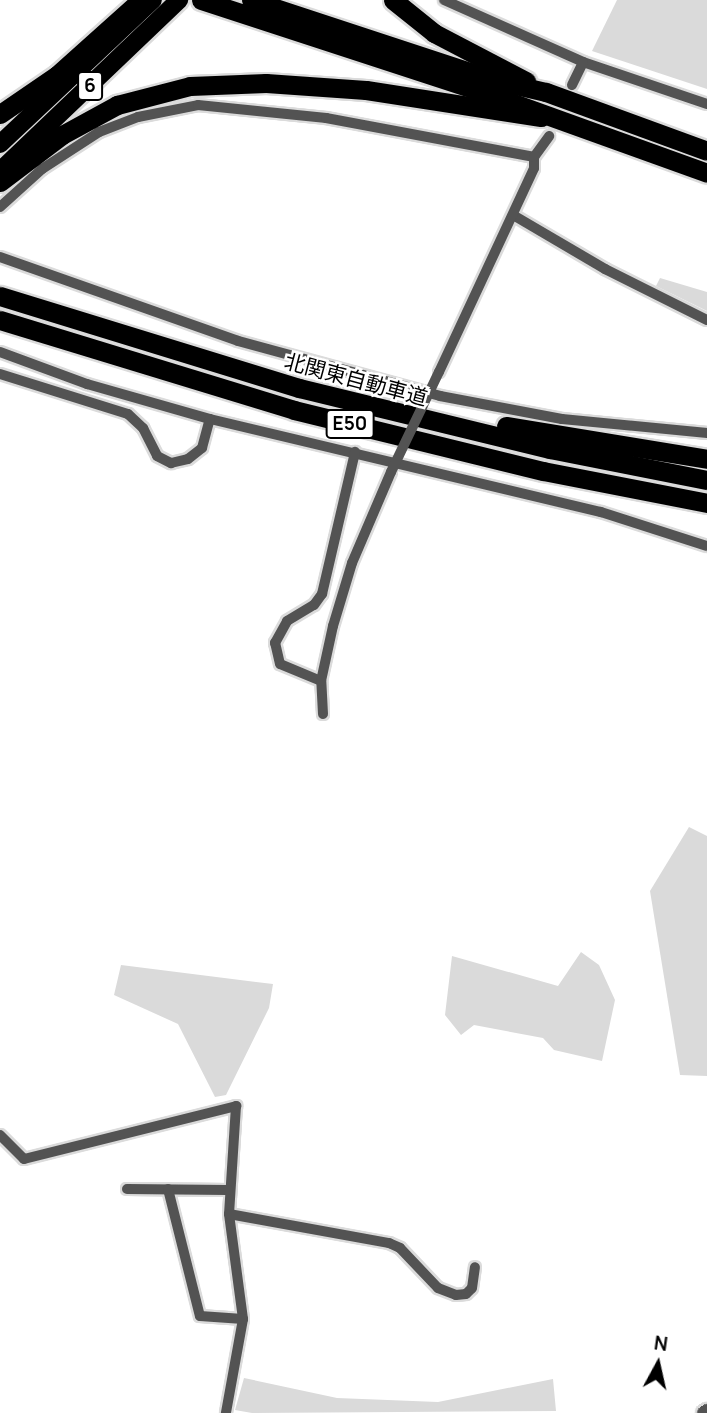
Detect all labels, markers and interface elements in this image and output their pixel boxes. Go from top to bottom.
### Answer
road number: 6 [76,71,104,102]
street label: 北関東自動車道 [282,348,430,410]
road number: E50 [326,408,374,440]
north arrow [623,1329,693,1399]
text: N [652,1329,669,1357]

